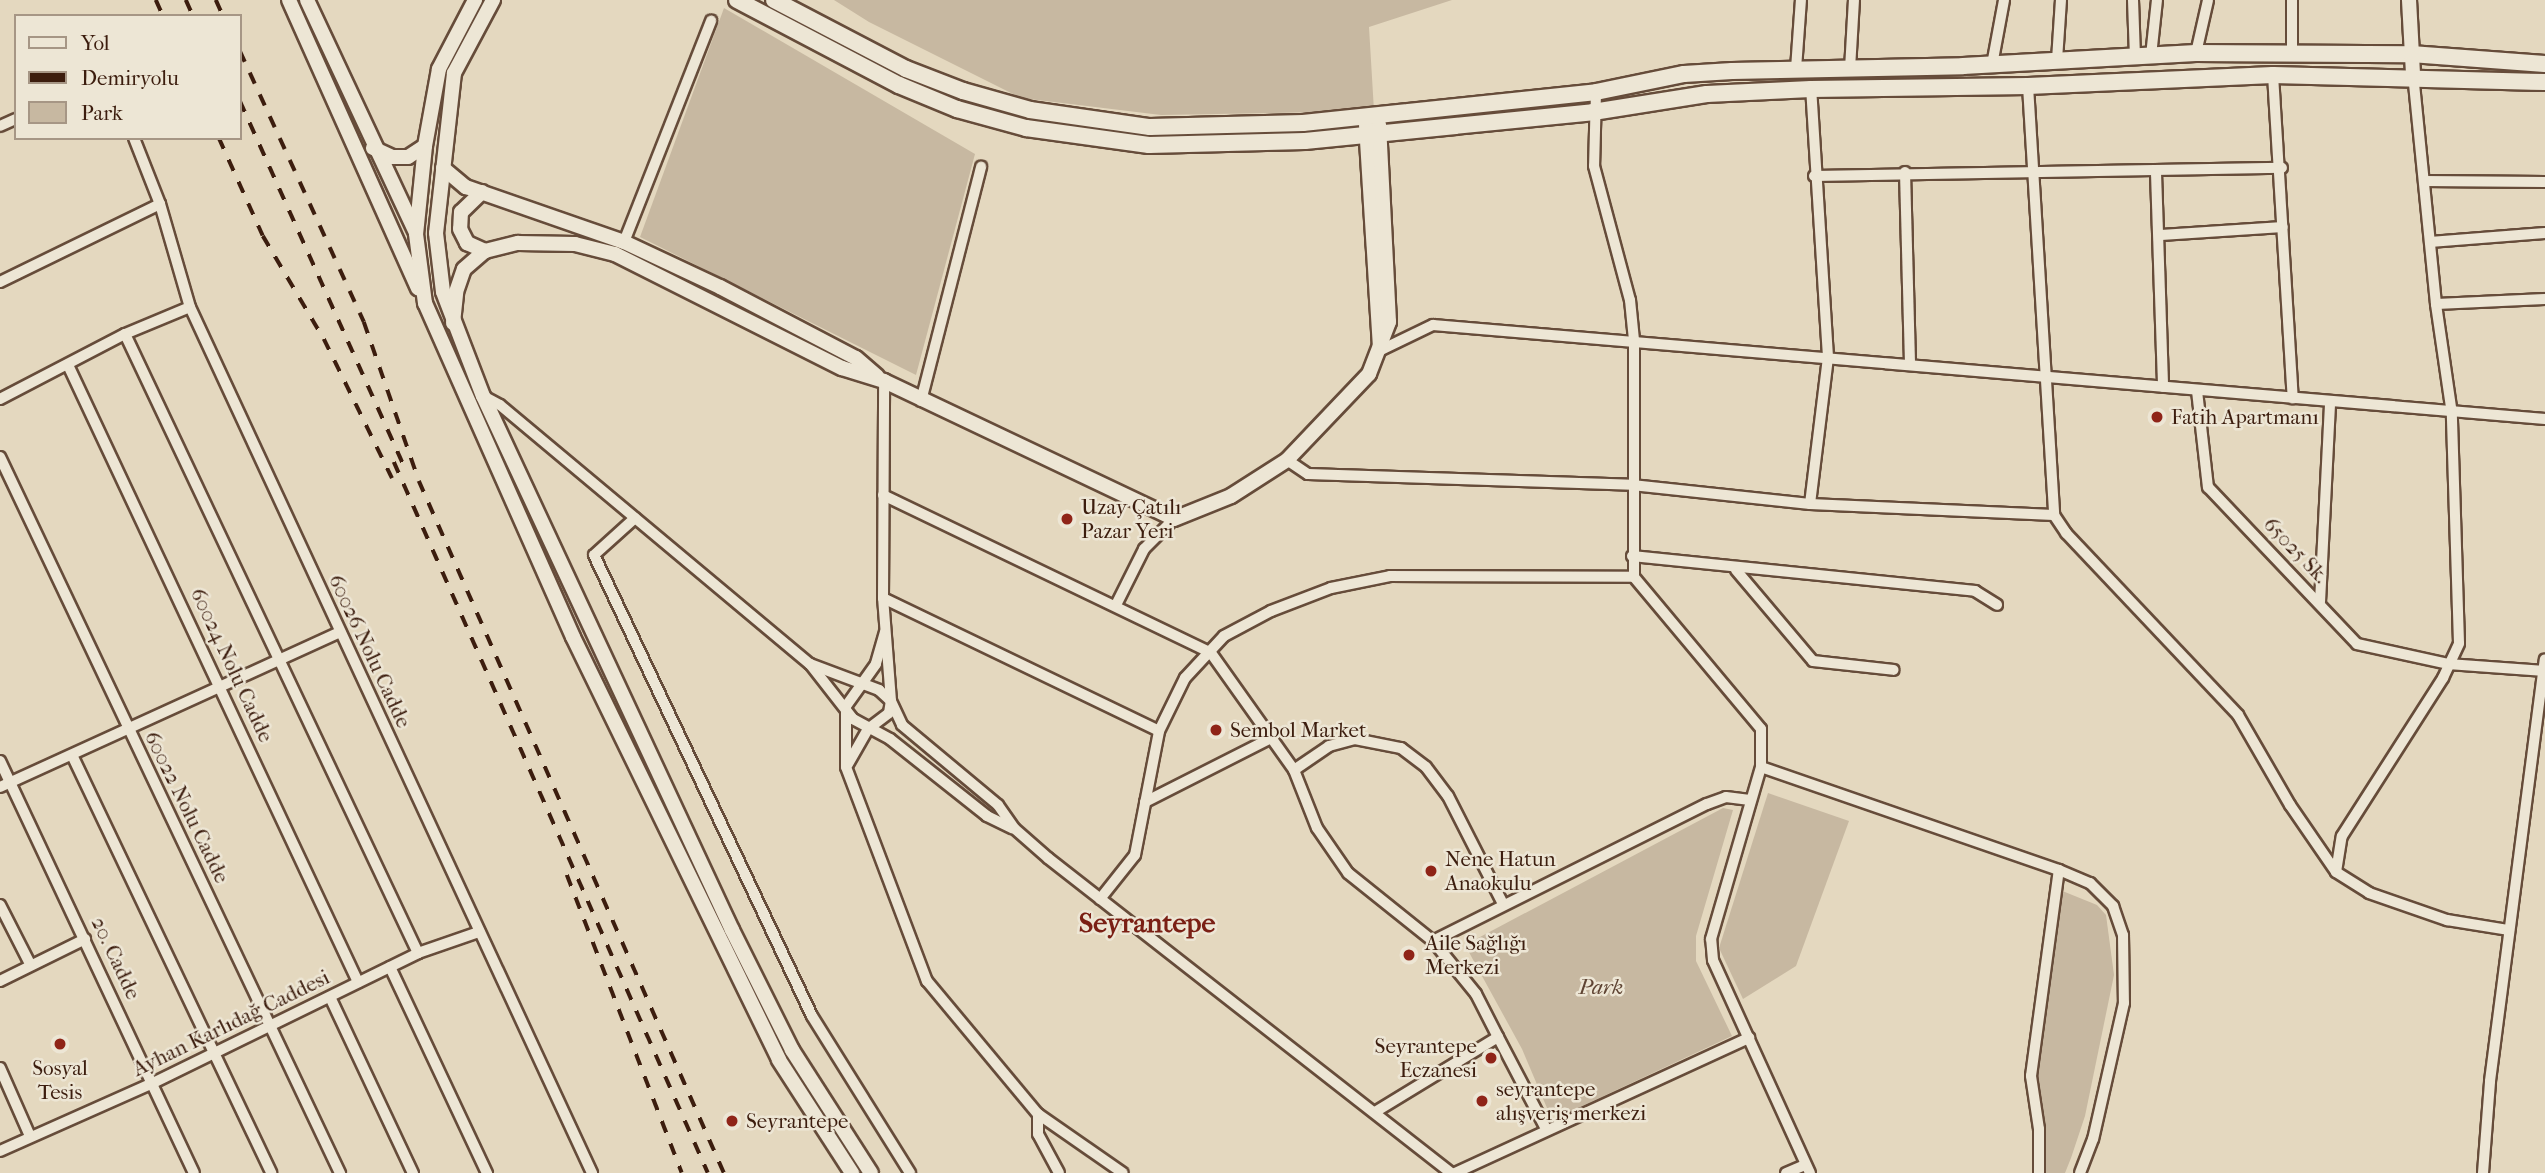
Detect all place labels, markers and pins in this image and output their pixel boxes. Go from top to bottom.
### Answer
place label: Fatih Apartmanı [2171,404,2319,430]
marker: Fatih Apartmanı [2149,409,2165,425]
place label: Uzay Çatılı Pazar Yeri [1081,494,1181,544]
marker: Uzay Çatılı Pazar Yeri [1059,511,1075,527]
place label: Sembol Market [1230,717,1366,743]
marker: Sembol Market [1208,722,1224,738]
place label: Nene Hatun Anaokulu [1445,846,1556,896]
marker: Nene Hatun Anaokulu [1423,863,1439,879]
place label: Aile Sağlığı Merkezi [1425,930,1527,980]
marker: Aile Sağlığı Merkezi [1399,945,1419,965]
place label: Seyrantepe Eczanesi [1375,1033,1477,1083]
marker: Sosyal Tesis [52,1036,68,1052]
marker: Seyrantepe Eczanesi [1483,1050,1499,1066]
place label: Sosyal Tesis [32,1055,88,1105]
place label: seyrantepe alışveriş merkezi [1496,1076,1646,1126]
marker: seyrantepe alışveriş merkezi [1474,1093,1490,1109]
place label: Seyrantepe [746,1108,848,1134]
marker: Seyrantepe [724,1113,740,1129]

